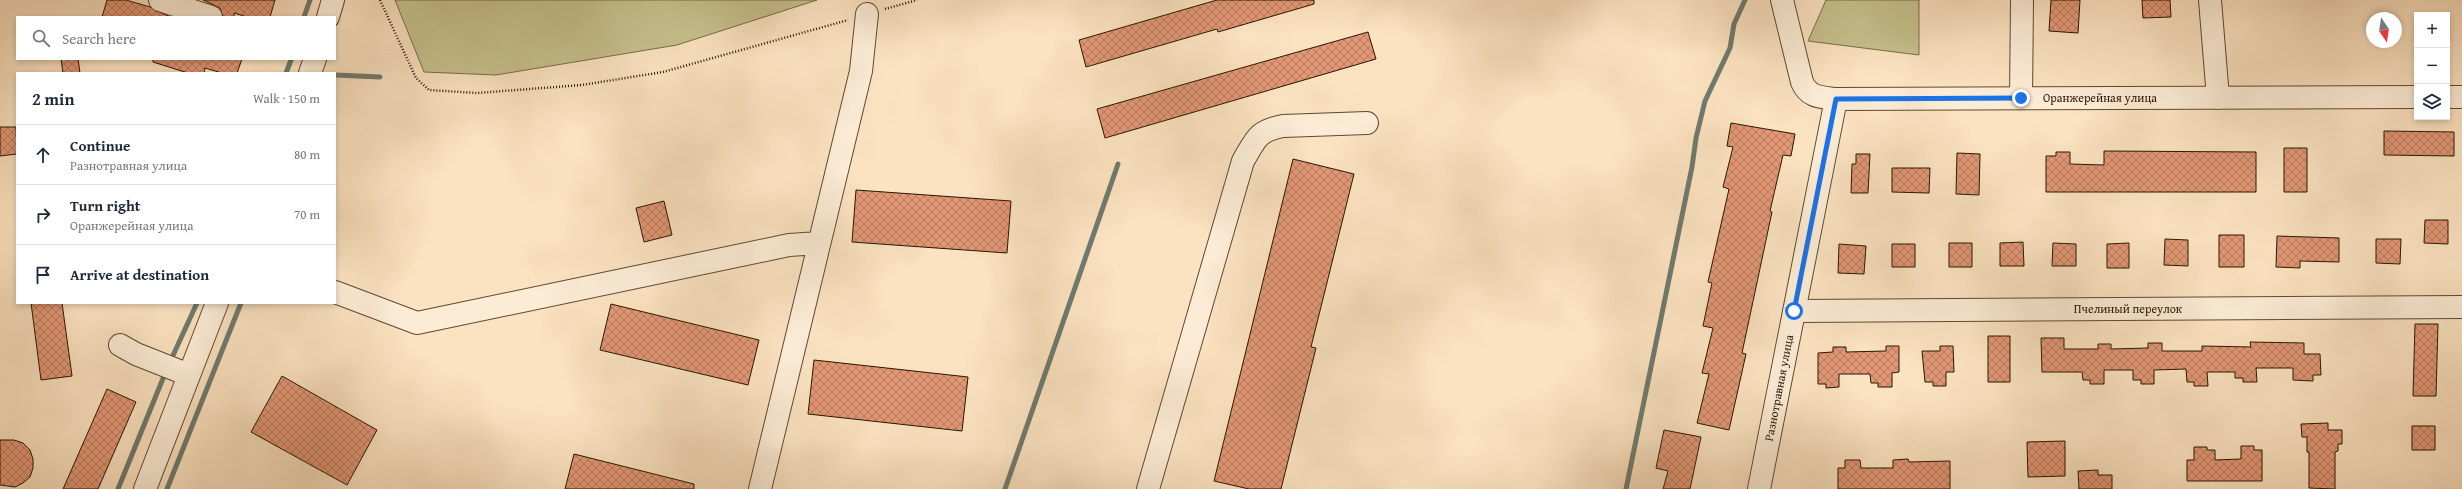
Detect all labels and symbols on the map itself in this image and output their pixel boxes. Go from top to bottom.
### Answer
north arrow [2366,12,2402,48]
route end [2012,89,2030,107]
street label: Оранжерейная улица [2043,89,2157,106]
street label: Пчелиный переулок [2074,300,2183,317]
route start [1785,302,1803,320]
street label: Разнотравная улица [1760,333,1797,443]

